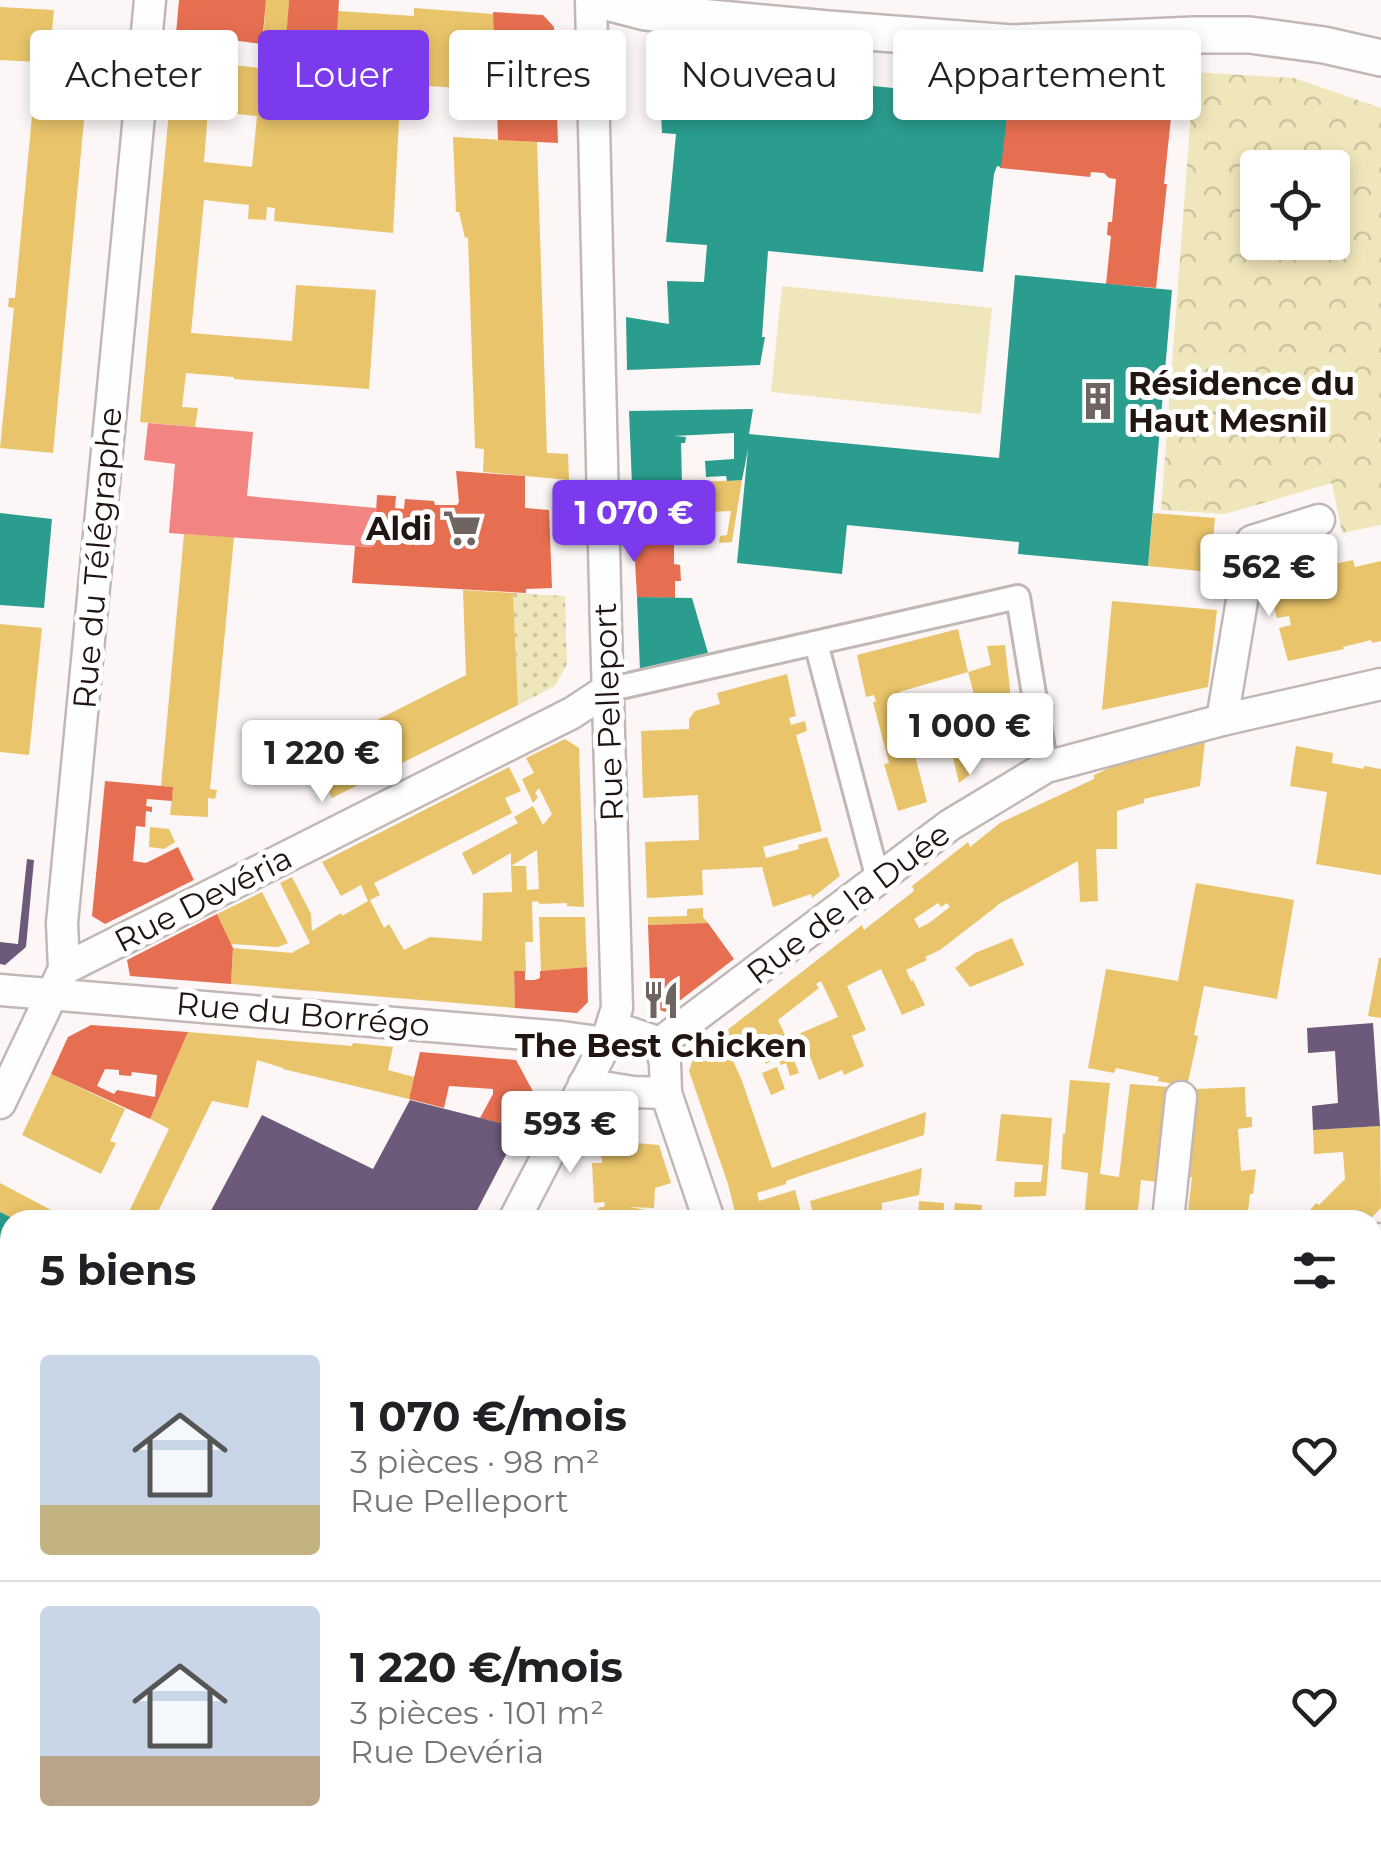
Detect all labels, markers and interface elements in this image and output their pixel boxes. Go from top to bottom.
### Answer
chip: Acheter [30,30,238,120]
chip: Louer [258,30,429,120]
chip: Filtres [449,30,626,120]
chip: Nouveau [646,30,873,120]
chip: Appartement [893,30,1201,120]
map controls [1240,150,1350,260]
button: locate [1240,150,1350,260]
place label: Résidence du Haut Mesnil [1128,364,1355,440]
building icon: Résidence du Haut Mesnil [1077,380,1119,422]
street label: Rue du Télégraphe [64,405,130,711]
pin: 1 070 € [542,480,726,565]
text: 1 070 € [574,493,694,532]
supermarket icon: Aldi [441,507,483,549]
place label: Aldi [365,509,432,548]
pin: 562 € [1199,534,1339,619]
text: 562 € [1222,547,1316,586]
street label: Rue Pelleport [585,602,631,822]
pin: 1 000 € [878,693,1062,778]
text: 1 000 € [909,706,1031,745]
pin: 1 220 € [230,720,414,805]
text: 1 220 € [264,733,380,772]
street label: Rue de la Duée [739,814,957,992]
street label: Rue Devéria [108,838,298,960]
restaurant icon: The Best Chicken [640,979,682,1021]
street label: Rue du Borrégo [175,983,431,1045]
place label: The Best Chicken [515,1026,807,1065]
pin: 593 € [500,1091,640,1176]
text: 593 € [523,1104,617,1143]
icon: filters [1287,1243,1342,1298]
text: 5 biens [40,1244,196,1296]
text: 1 070 €/mois [350,1390,627,1442]
icon: home [120,1395,240,1515]
icon: heart [1287,1428,1342,1483]
text: 3 pièces · 98 m² [350,1442,600,1481]
text: Rue Pelleport [350,1481,569,1520]
text: 1 220 €/mois [350,1641,623,1693]
icon: home [120,1646,240,1766]
icon: heart [1287,1679,1342,1734]
text: 3 pièces · 101 m² [350,1693,604,1732]
text: Rue Devéria [350,1732,544,1771]

